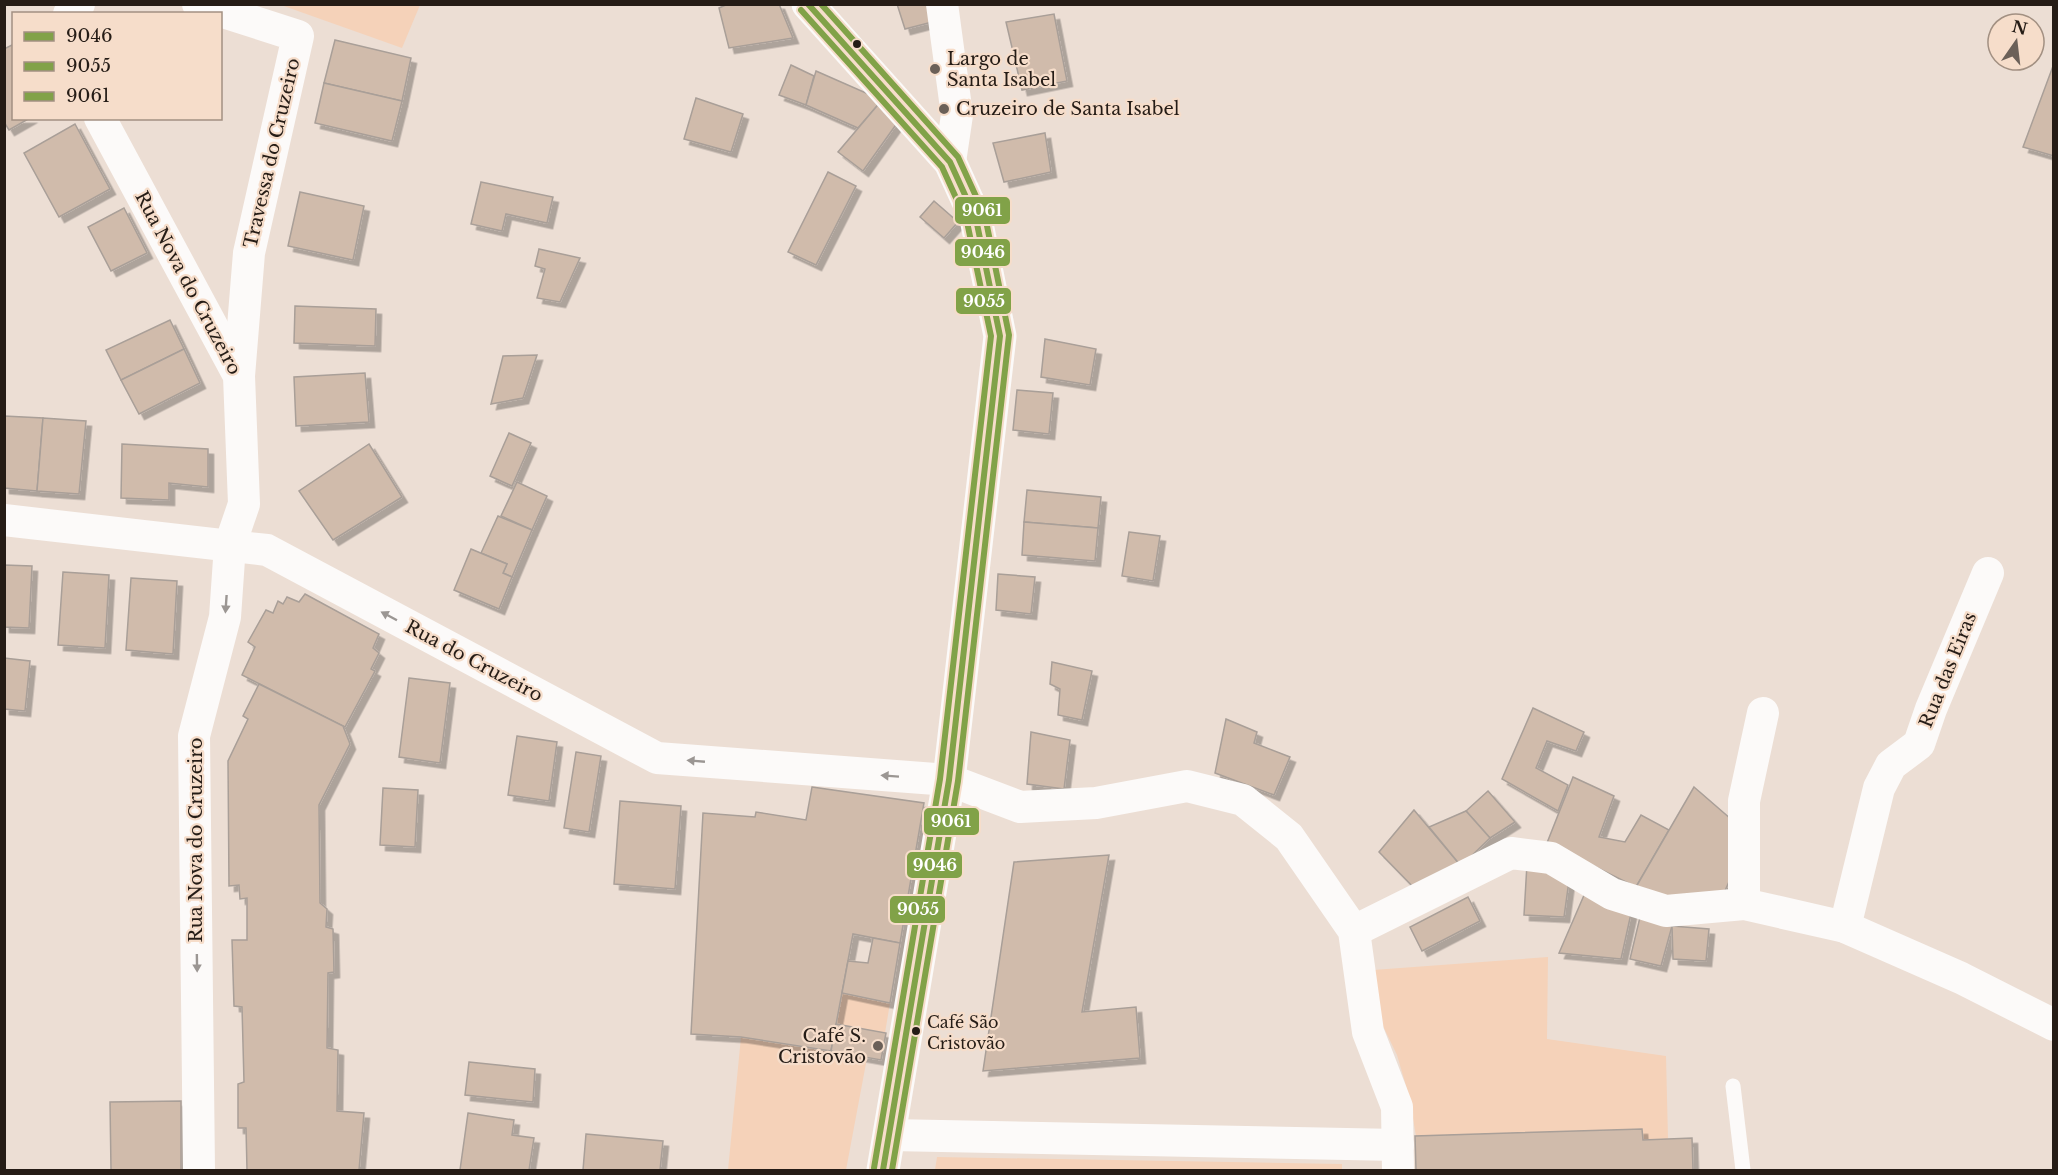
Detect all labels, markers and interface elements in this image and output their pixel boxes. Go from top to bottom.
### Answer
legend [12,12,222,120]
north arrow [1986,12,2046,72]
text: N [2010,16,2029,39]
text: 9046 [66,25,113,47]
unlabelled marker [851,38,863,50]
place label: Largo de Santa Isabel [947,48,1056,91]
text: 9055 [66,55,111,77]
street label: Travessa do Cruzeiro [239,56,305,250]
marker: Largo de Santa Isabel [928,62,942,76]
text: 9061 [66,85,110,107]
place label: Cruzeiro de Santa Isabel [956,98,1180,120]
marker: Cruzeiro de Santa Isabel [937,102,951,116]
street label: Rua Nova do Cruzeiro [130,187,246,379]
line badge: 9061 [954,196,1011,225]
text: 9061 [962,200,1002,220]
line badge: 9046 [954,238,1011,267]
text: 9046 [961,242,1005,262]
line badge: 9055 [955,287,1012,315]
text: 9055 [963,291,1005,311]
one-way arrow [221,594,230,613]
street label: Rua das Eiras [1915,609,1981,731]
one-way arrow [381,611,398,621]
street label: Rua do Cruzeiro [402,616,546,706]
street label: Rua Nova do Cruzeiro [185,738,207,942]
one-way arrow [686,756,705,766]
one-way arrow [881,771,900,780]
line badge: 9061 [923,807,980,836]
text: 9061 [931,811,971,831]
line badge: 9046 [906,851,963,879]
text: 9046 [913,855,957,875]
line badge: 9055 [889,895,946,924]
text: 9055 [897,899,939,919]
one-way arrow [192,953,202,972]
place label: Café São Cristovão [927,1012,1005,1053]
place label: Café S. Cristovão [778,1025,866,1068]
marker: Café São Cristovão [910,1025,922,1037]
marker: Café S. Cristovão [871,1039,885,1053]

